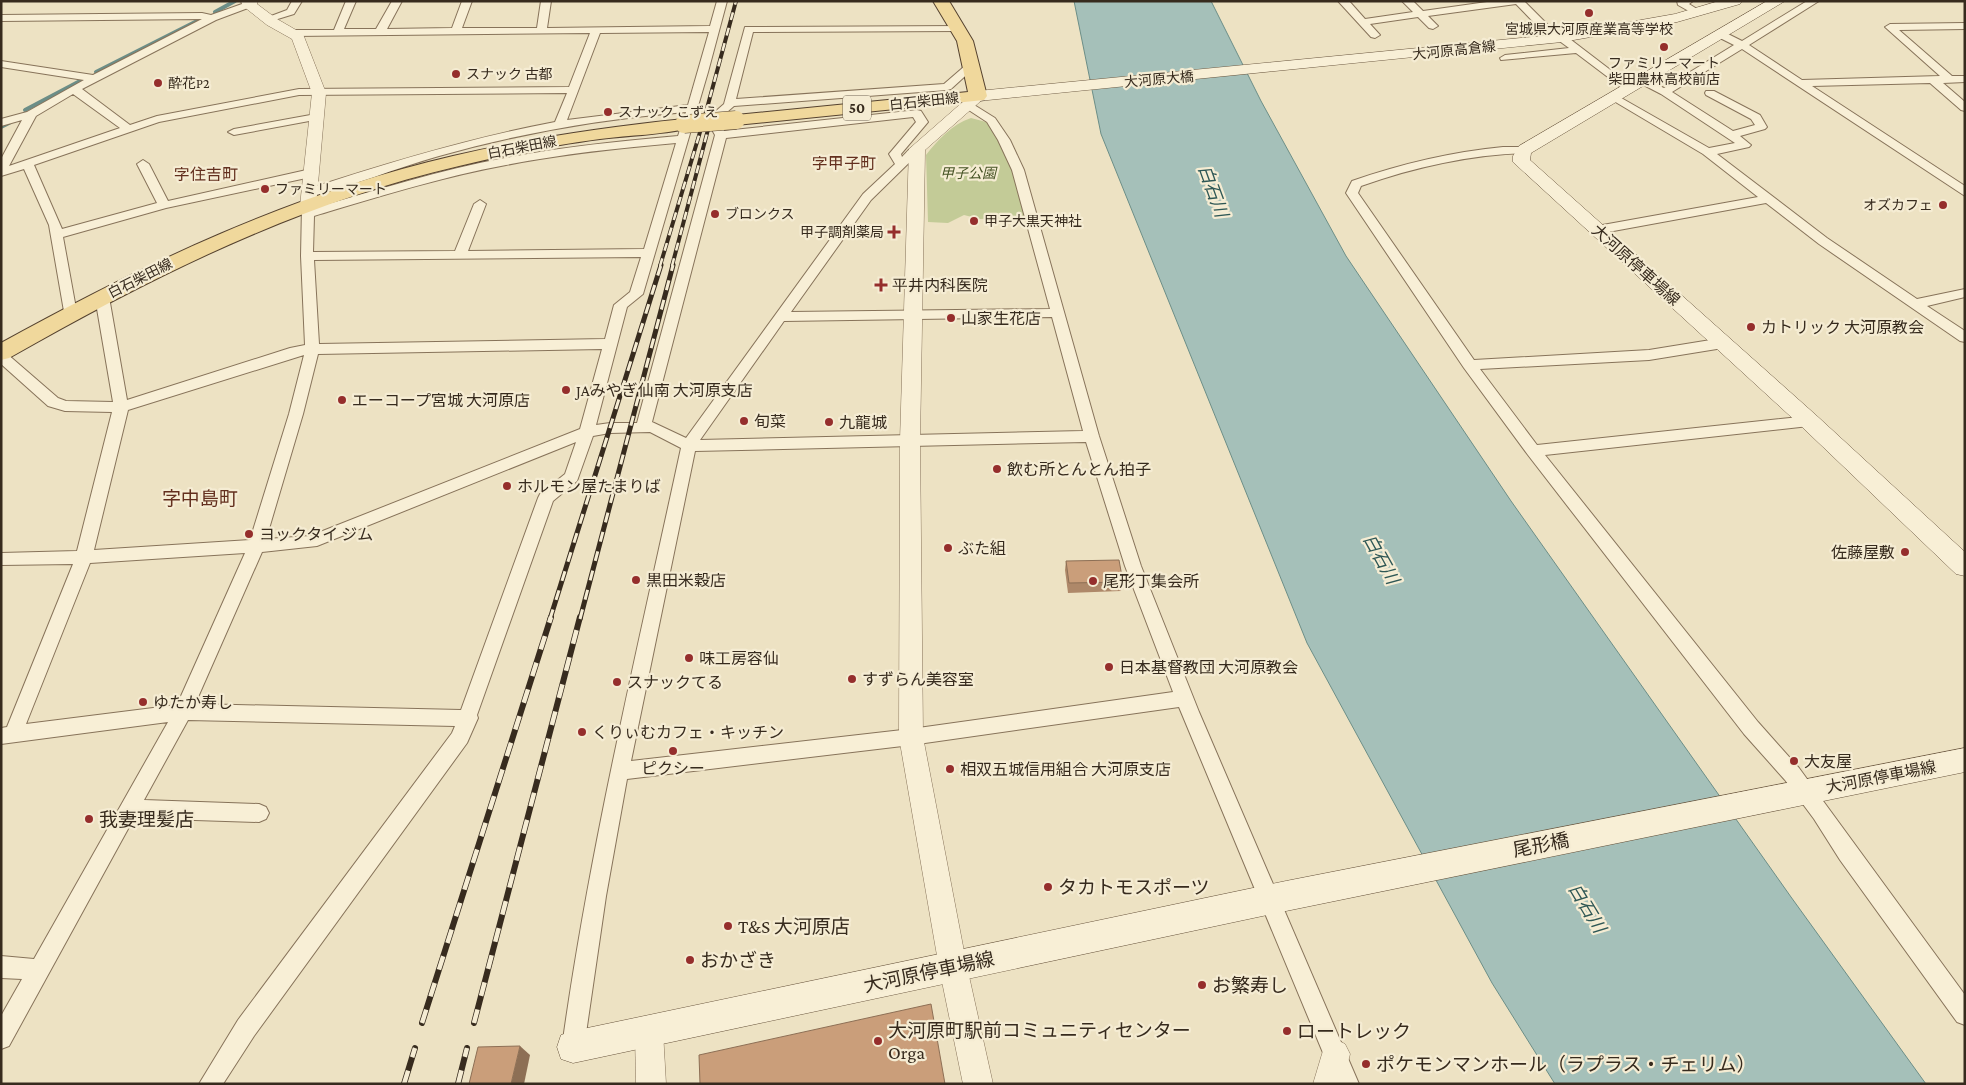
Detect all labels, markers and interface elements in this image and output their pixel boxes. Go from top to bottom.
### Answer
marker: 宮城県大河原産業高等学校 [1583,7,1595,19]
place label: 宮城県大河原産業高等学校 [1505,21,1673,37]
street label: 大河原高倉線 [1411,38,1497,62]
marker: ファミリーマート 柴田農林高校前店 [1658,41,1670,53]
place label: ファミリーマート 柴田農林高校前店 [1608,55,1720,87]
place label: スナック 古都 [466,66,553,82]
marker: スナック 古都 [450,68,462,80]
street label: 大河原大橋 [1123,68,1195,90]
place label: 酔花P2 [168,75,210,91]
marker: 酔花P2 [152,77,164,89]
street label: 白石柴田線 [888,89,960,113]
road number: 50 [843,96,871,120]
place label: スナック こずえ [618,104,718,120]
marker: スナック こずえ [602,106,614,118]
street label: 白石柴田線 [486,132,558,162]
district label: 字甲子町 [812,155,876,172]
water label: 白石川 [1194,162,1232,222]
park label: 甲子公園 [940,165,998,181]
district label: 字住吉町 [174,166,238,183]
place label: ファミリーマート [275,181,387,197]
marker: ファミリーマート [259,183,271,195]
place label: オズカフェ [1863,197,1933,213]
marker: オズカフェ [1937,199,1949,211]
place label: ブロンクス [725,206,795,222]
marker: ブロンクス [709,208,721,220]
place label: 甲子大黒天神社 [984,213,1082,229]
marker: 甲子大黒天神社 [968,215,980,227]
street label: 大河原停車場線 [1589,221,1683,309]
place label: 甲子調剤薬局 [800,224,884,240]
marker: 甲子調剤薬局 [888,226,900,238]
street label: 白石柴田線 [105,255,175,301]
place label: 平井内科医院 [892,277,988,294]
marker: 平井内科医院 [874,278,888,292]
place label: 山家生花店 [961,310,1041,327]
marker: 山家生花店 [945,312,957,324]
place label: カトリック 大河原教会 [1761,319,1924,336]
marker: カトリック 大河原教会 [1745,321,1757,333]
place label: JAみやぎ仙南 大河原支店 [574,382,753,400]
marker: JAみやぎ仙南 大河原支店 [560,384,572,396]
place label: エーコープ宮城 大河原店 [352,392,530,409]
marker: エーコープ宮城 大河原店 [336,394,348,406]
place label: 旬菜 [754,413,786,430]
place label: 九龍城 [839,414,887,431]
marker: 旬菜 [738,415,750,427]
marker: 九龍城 [823,416,835,428]
place label: 飲む所とんとん拍子 [1007,461,1151,478]
marker: 飲む所とんとん拍子 [991,463,1003,475]
place label: ホルモン屋たまりば [517,478,661,495]
marker: ホルモン屋たまりば [501,480,513,492]
district label: 字中島町 [162,488,238,509]
place label: ヨックタイ ジム [259,526,373,543]
marker: ヨックタイ ジム [243,528,255,540]
water label: 白石川 [1359,531,1404,589]
place label: ぶた組 [958,540,1006,557]
marker: ぶた組 [942,542,954,554]
place label: 佐藤屋敷 [1831,544,1895,561]
marker: 佐藤屋敷 [1899,546,1911,558]
place label: 黒田米穀店 [646,572,726,589]
place label: 尾形丁集会所 [1103,573,1199,590]
marker: 黒田米穀店 [630,574,642,586]
marker: 尾形丁集会所 [1087,575,1099,587]
place label: 味工房容仙 [699,650,779,667]
marker: 味工房容仙 [683,652,695,664]
place label: 日本基督教団 大河原教会 [1119,659,1298,676]
marker: 日本基督教団 大河原教会 [1103,661,1115,673]
place label: すずらん美容室 [862,671,974,688]
marker: すずらん美容室 [846,673,858,685]
place label: スナックてる [627,674,723,691]
marker: スナックてる [611,676,623,688]
place label: ゆたか寿し [153,694,233,711]
marker: ゆたか寿し [137,696,149,708]
place label: くりぃむカフェ・キッチン [592,724,784,741]
marker: くりぃむカフェ・キッチン [576,726,588,738]
marker: ピクシー [667,745,679,757]
place label: 大友屋 [1804,753,1852,770]
marker: 大友屋 [1788,755,1800,767]
street label: 大河原停車場線 [1824,758,1938,796]
place label: ピクシー [641,760,705,777]
place label: 相双五城信用組合 大河原支店 [960,761,1171,778]
marker: 相双五城信用組合 大河原支店 [944,763,956,775]
place label: 我妻理髪店 [99,809,194,830]
marker: 我妻理髪店 [83,813,95,825]
street label: 尾形橋 [1511,829,1571,861]
place label: タカトモスポーツ [1058,877,1210,898]
water label: 白石川 [1565,880,1611,938]
marker: タカトモスポーツ [1042,881,1054,893]
place label: T&S 大河原店 [738,916,850,937]
marker: T&S 大河原店 [722,920,734,932]
street label: 大河原停車場線 [862,948,996,996]
place label: おかざき [700,950,776,971]
marker: おかざき [684,954,696,966]
place label: お繁寿し [1212,975,1288,996]
marker: お繁寿し [1196,979,1208,991]
place label: 大河原町駅前コミュニティセンター Orga [888,1020,1191,1063]
place label: ロートレック [1297,1021,1411,1042]
marker: ロートレック [1281,1025,1293,1037]
marker: 大河原町駅前コミュニティセンター Orga [872,1035,884,1047]
place label: ポケモンマンホール（ラプラス・チェリム） [1376,1054,1756,1075]
marker: ポケモンマンホール（ラプラス・チェリム） [1360,1058,1372,1070]

